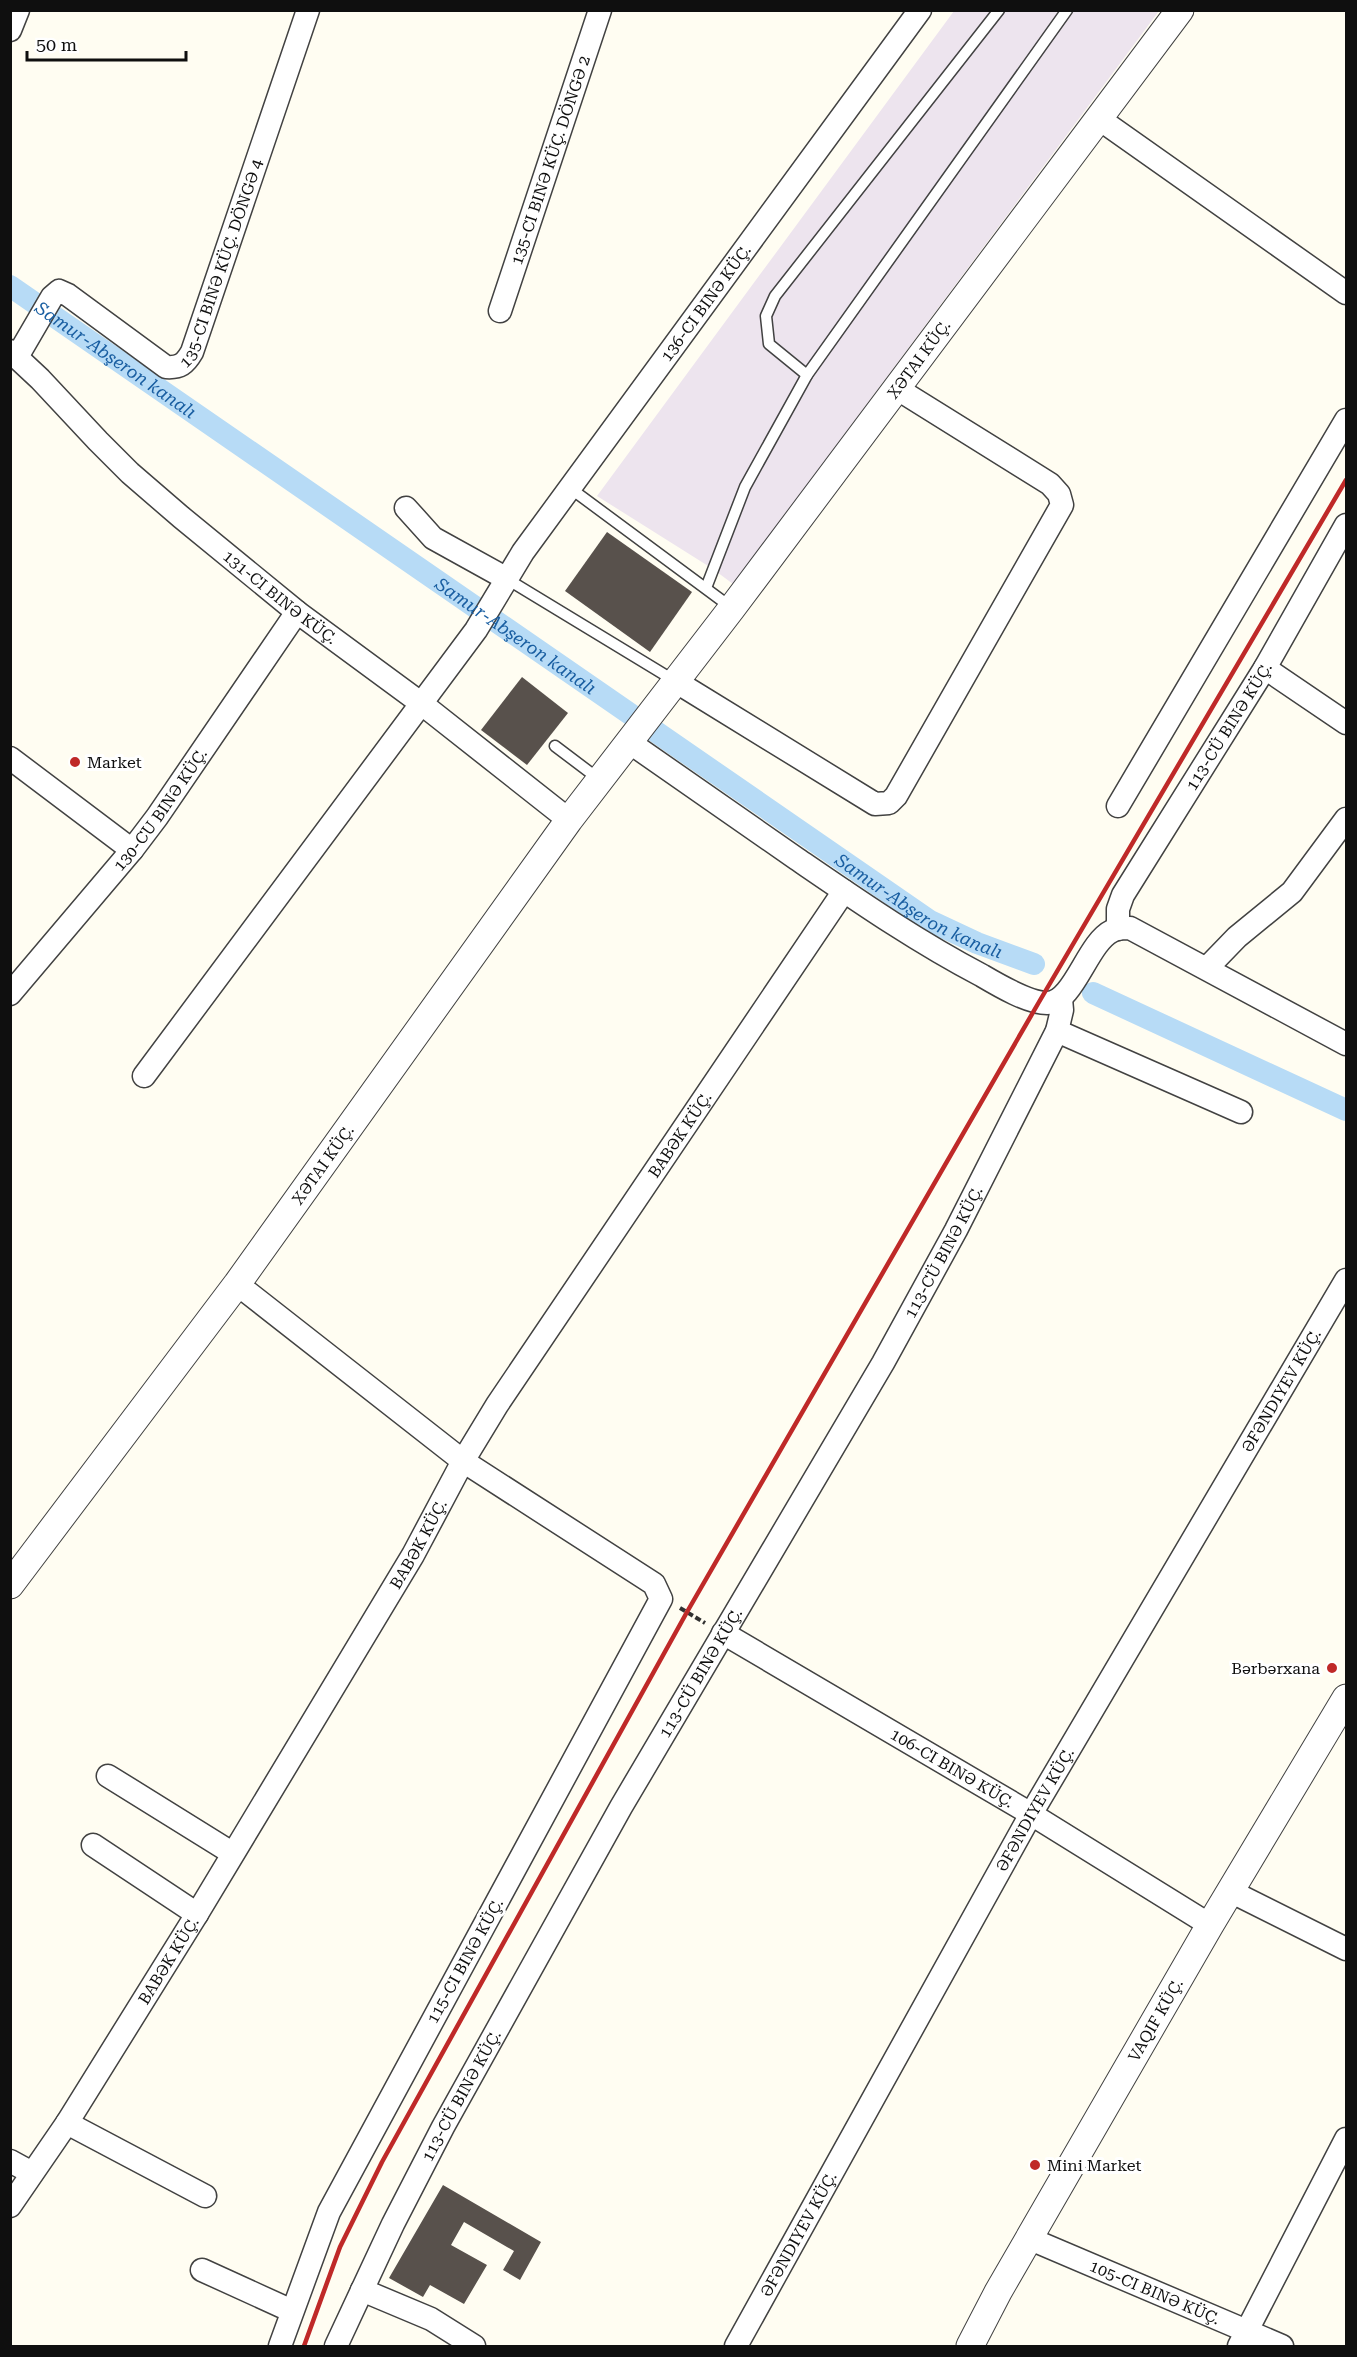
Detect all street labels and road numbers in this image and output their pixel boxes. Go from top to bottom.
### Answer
street label: 135-CI BINƏ KÜÇ. DÖNGƏ 2 [507,53,594,267]
street label: 135-CI BINƏ KÜÇ. DÖNGƏ 4 [175,157,266,371]
street label: 136-CI BINƏ KÜÇ. [657,241,755,365]
street label: XƏTAI KÜÇ. [883,316,954,402]
street label: 131-CI BINƏ KÜÇ. [219,546,341,648]
street label: 113-CÜ BINƏ KÜÇ. [1182,659,1276,793]
street label: 130-CU BINƏ KÜÇ. [109,744,211,875]
street label: BABƏK KÜÇ. [644,1088,715,1181]
street label: XƏTAI KÜÇ. [288,1121,357,1208]
street label: 113-CÜ BINƏ KÜÇ. [900,1183,986,1321]
street label: ƏFƏNDIYEV KÜÇ. [1237,1325,1325,1456]
street label: BABƏK KÜÇ. [386,1496,450,1592]
street label: 113-CÜ BINƏ KÜÇ. [655,1605,746,1741]
street label: 106-CI BINƏ KÜÇ. [887,1724,1018,1811]
street label: ƏFƏNDIYEV KÜÇ. [992,1744,1078,1875]
street label: 115-CI BINƏ KÜÇ. [423,1895,507,2027]
street label: BABƏK KÜÇ. [134,1913,202,2008]
street label: VAQIF KÜÇ. [1124,1975,1187,2065]
street label: 113-CÜ BINƏ KÜÇ. [417,2027,505,2164]
street label: ƏFƏNDIYEV KÜÇ. [756,2168,840,2300]
street label: 105-CI BINƏ KÜÇ. [1087,2256,1223,2328]

